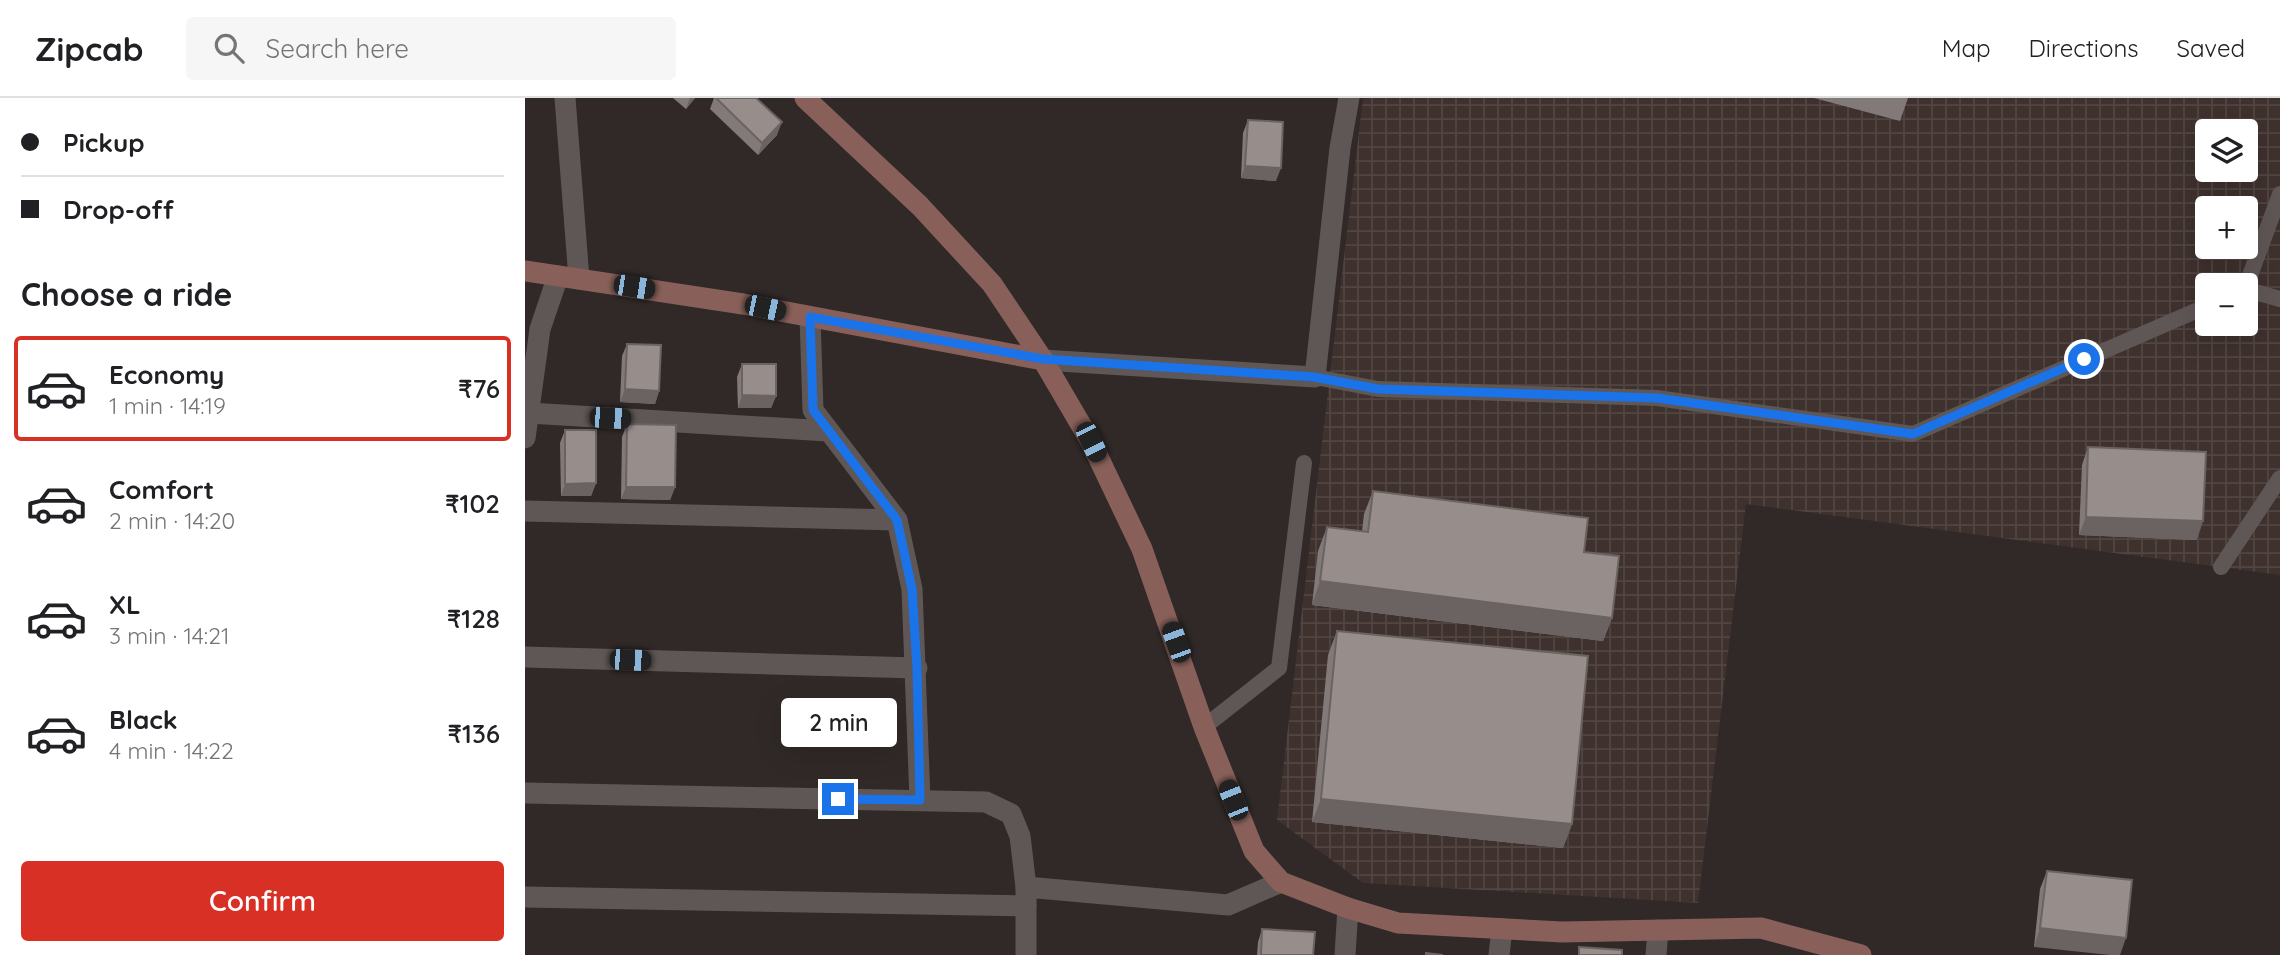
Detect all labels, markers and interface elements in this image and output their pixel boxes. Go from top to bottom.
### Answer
search box [186,17,676,80]
text: Zipcab [35,28,144,69]
icon: search [210,29,248,67]
text: Search here [266,32,409,65]
text: Map [1942,33,1991,63]
text: Directions [2029,33,2139,63]
text: Saved [2177,33,2245,63]
map controls [2195,119,2258,336]
button: layers [2195,119,2258,182]
text: Pickup [63,126,145,159]
text: Drop-off [63,193,174,226]
button: + [2195,196,2258,259]
car [612,273,657,301]
button: − [2195,273,2258,336]
text: Choose a ride [21,274,233,314]
car [743,293,788,323]
route start [2068,343,2100,375]
icon: car [25,357,88,420]
text: Economy [109,358,224,391]
text: ₹76 [458,372,500,405]
text: 1 min · 14:19 [109,391,226,420]
car [589,406,632,430]
car [1073,419,1110,465]
icon: car [25,472,88,535]
text: Comfort [109,473,214,506]
text: ₹102 [445,487,500,520]
text: 2 min · 14:20 [109,506,235,535]
icon: car [25,587,88,650]
text: XL [109,588,141,621]
text: ₹128 [447,602,500,635]
car [1159,619,1194,665]
text: 3 min · 14:21 [109,621,229,650]
car [609,649,652,671]
callout: 2 min [780,698,896,746]
icon: car [25,702,88,765]
text: Black [109,703,178,736]
text: 2 min [809,708,869,737]
text: ₹136 [447,717,500,750]
text: 4 min · 14:22 [109,736,234,765]
car [1216,777,1251,823]
route end [822,783,854,815]
button: Confirm [21,861,504,941]

